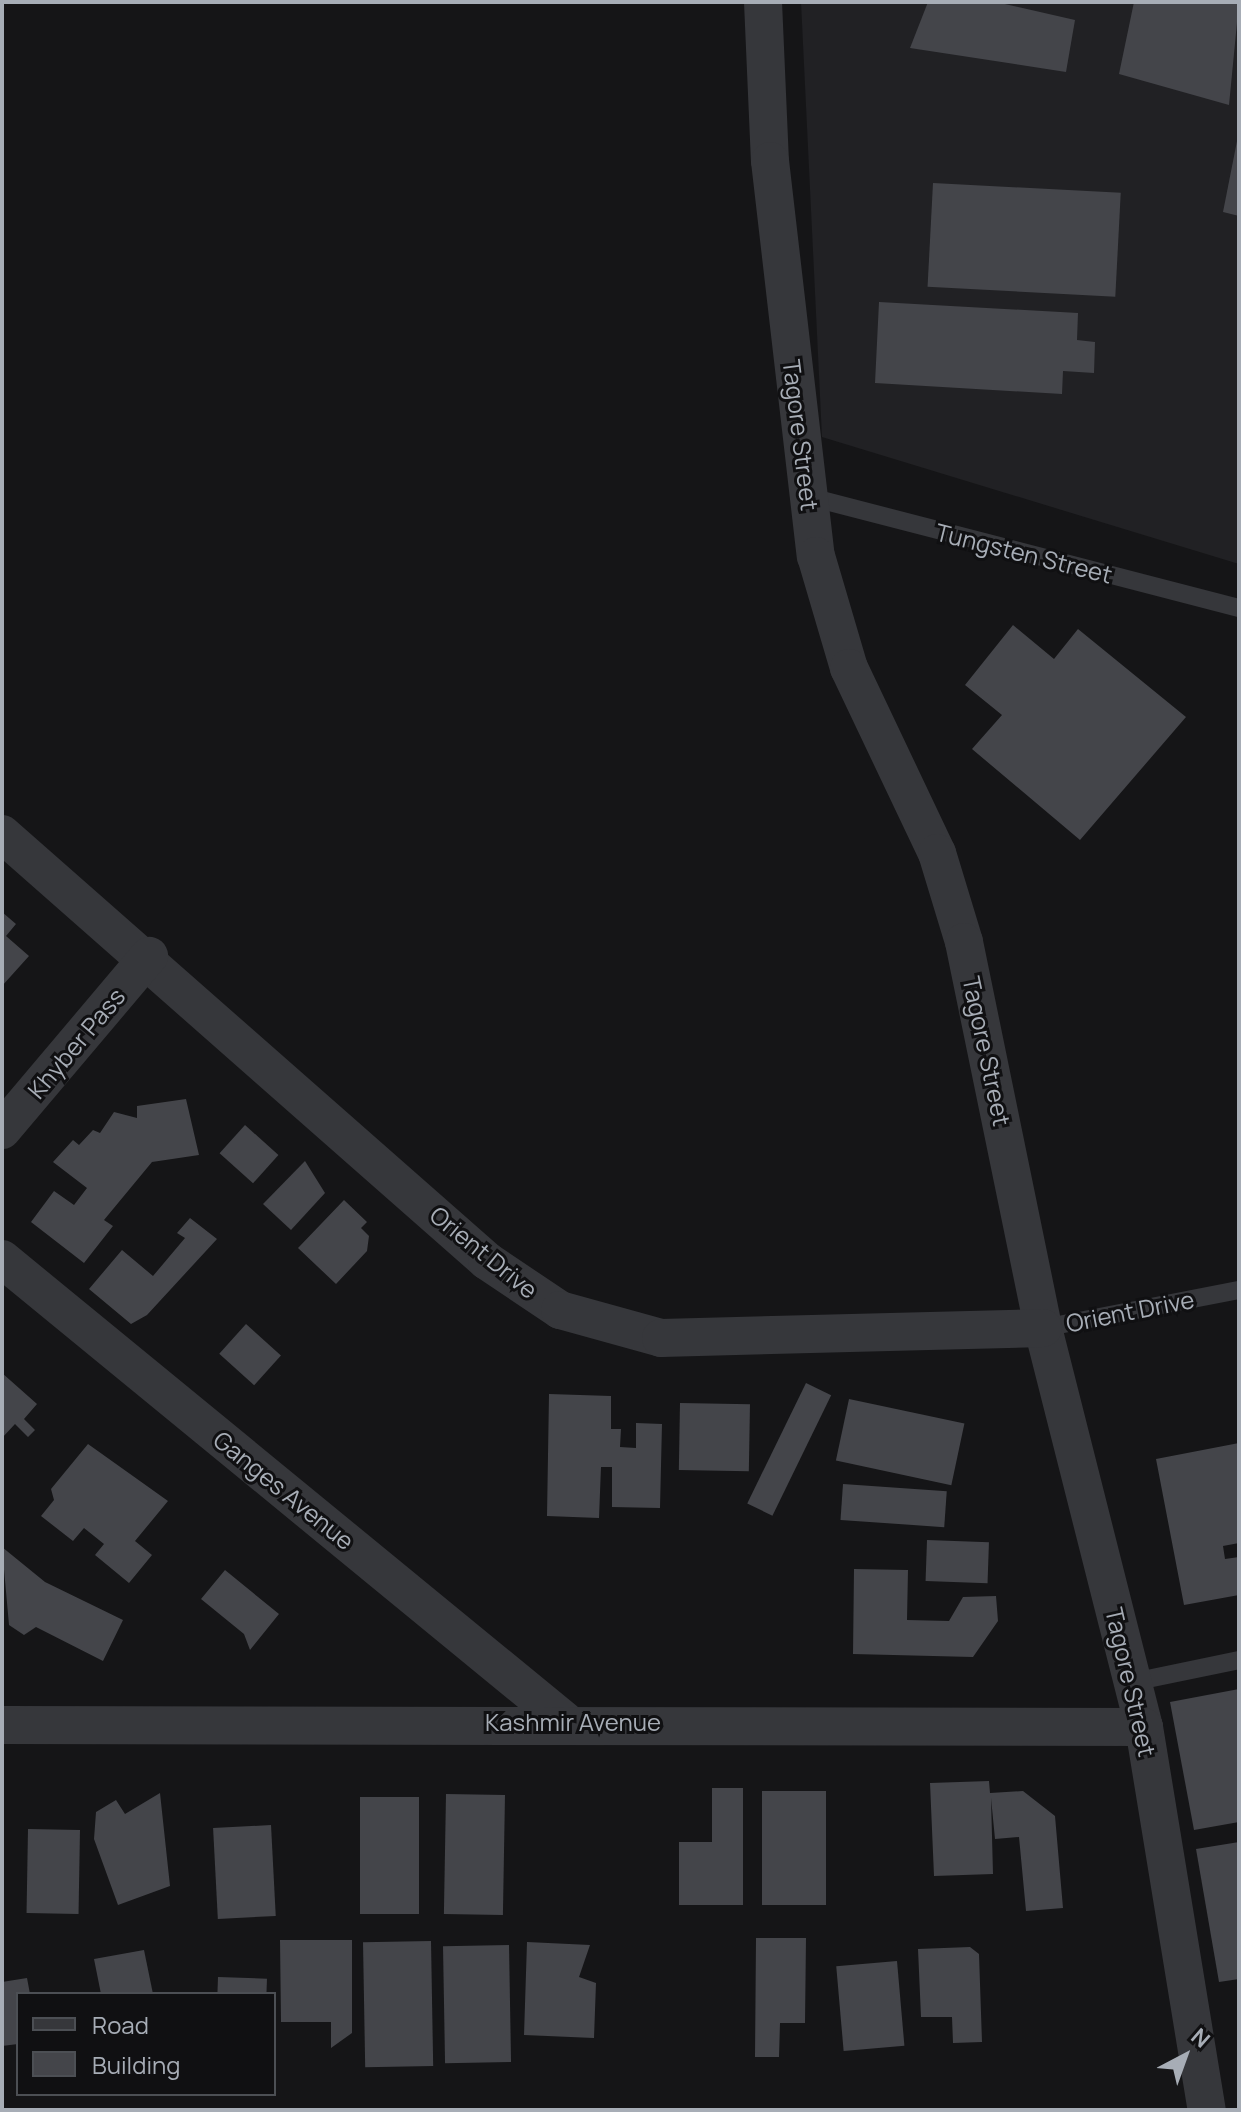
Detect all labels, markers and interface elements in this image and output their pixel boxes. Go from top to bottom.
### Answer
street label: Tagore Street [777,358,825,512]
street label: Tungsten Street [933,517,1115,589]
street label: Tagore Street [957,974,1017,1128]
street label: Khyber Pass [21,982,131,1104]
street label: Orient Drive [424,1200,544,1304]
street label: Orient Drive [1063,1284,1197,1338]
street label: Ganges Avenue [208,1425,360,1555]
street label: Tagore Street [1100,1605,1162,1759]
street label: Kashmir Avenue [485,1708,661,1736]
legend [16,1992,276,2096]
text: Road [92,2008,149,2041]
north arrow [1145,2016,1225,2096]
text: N [1185,2021,1217,2054]
text: Building [92,2048,180,2081]

